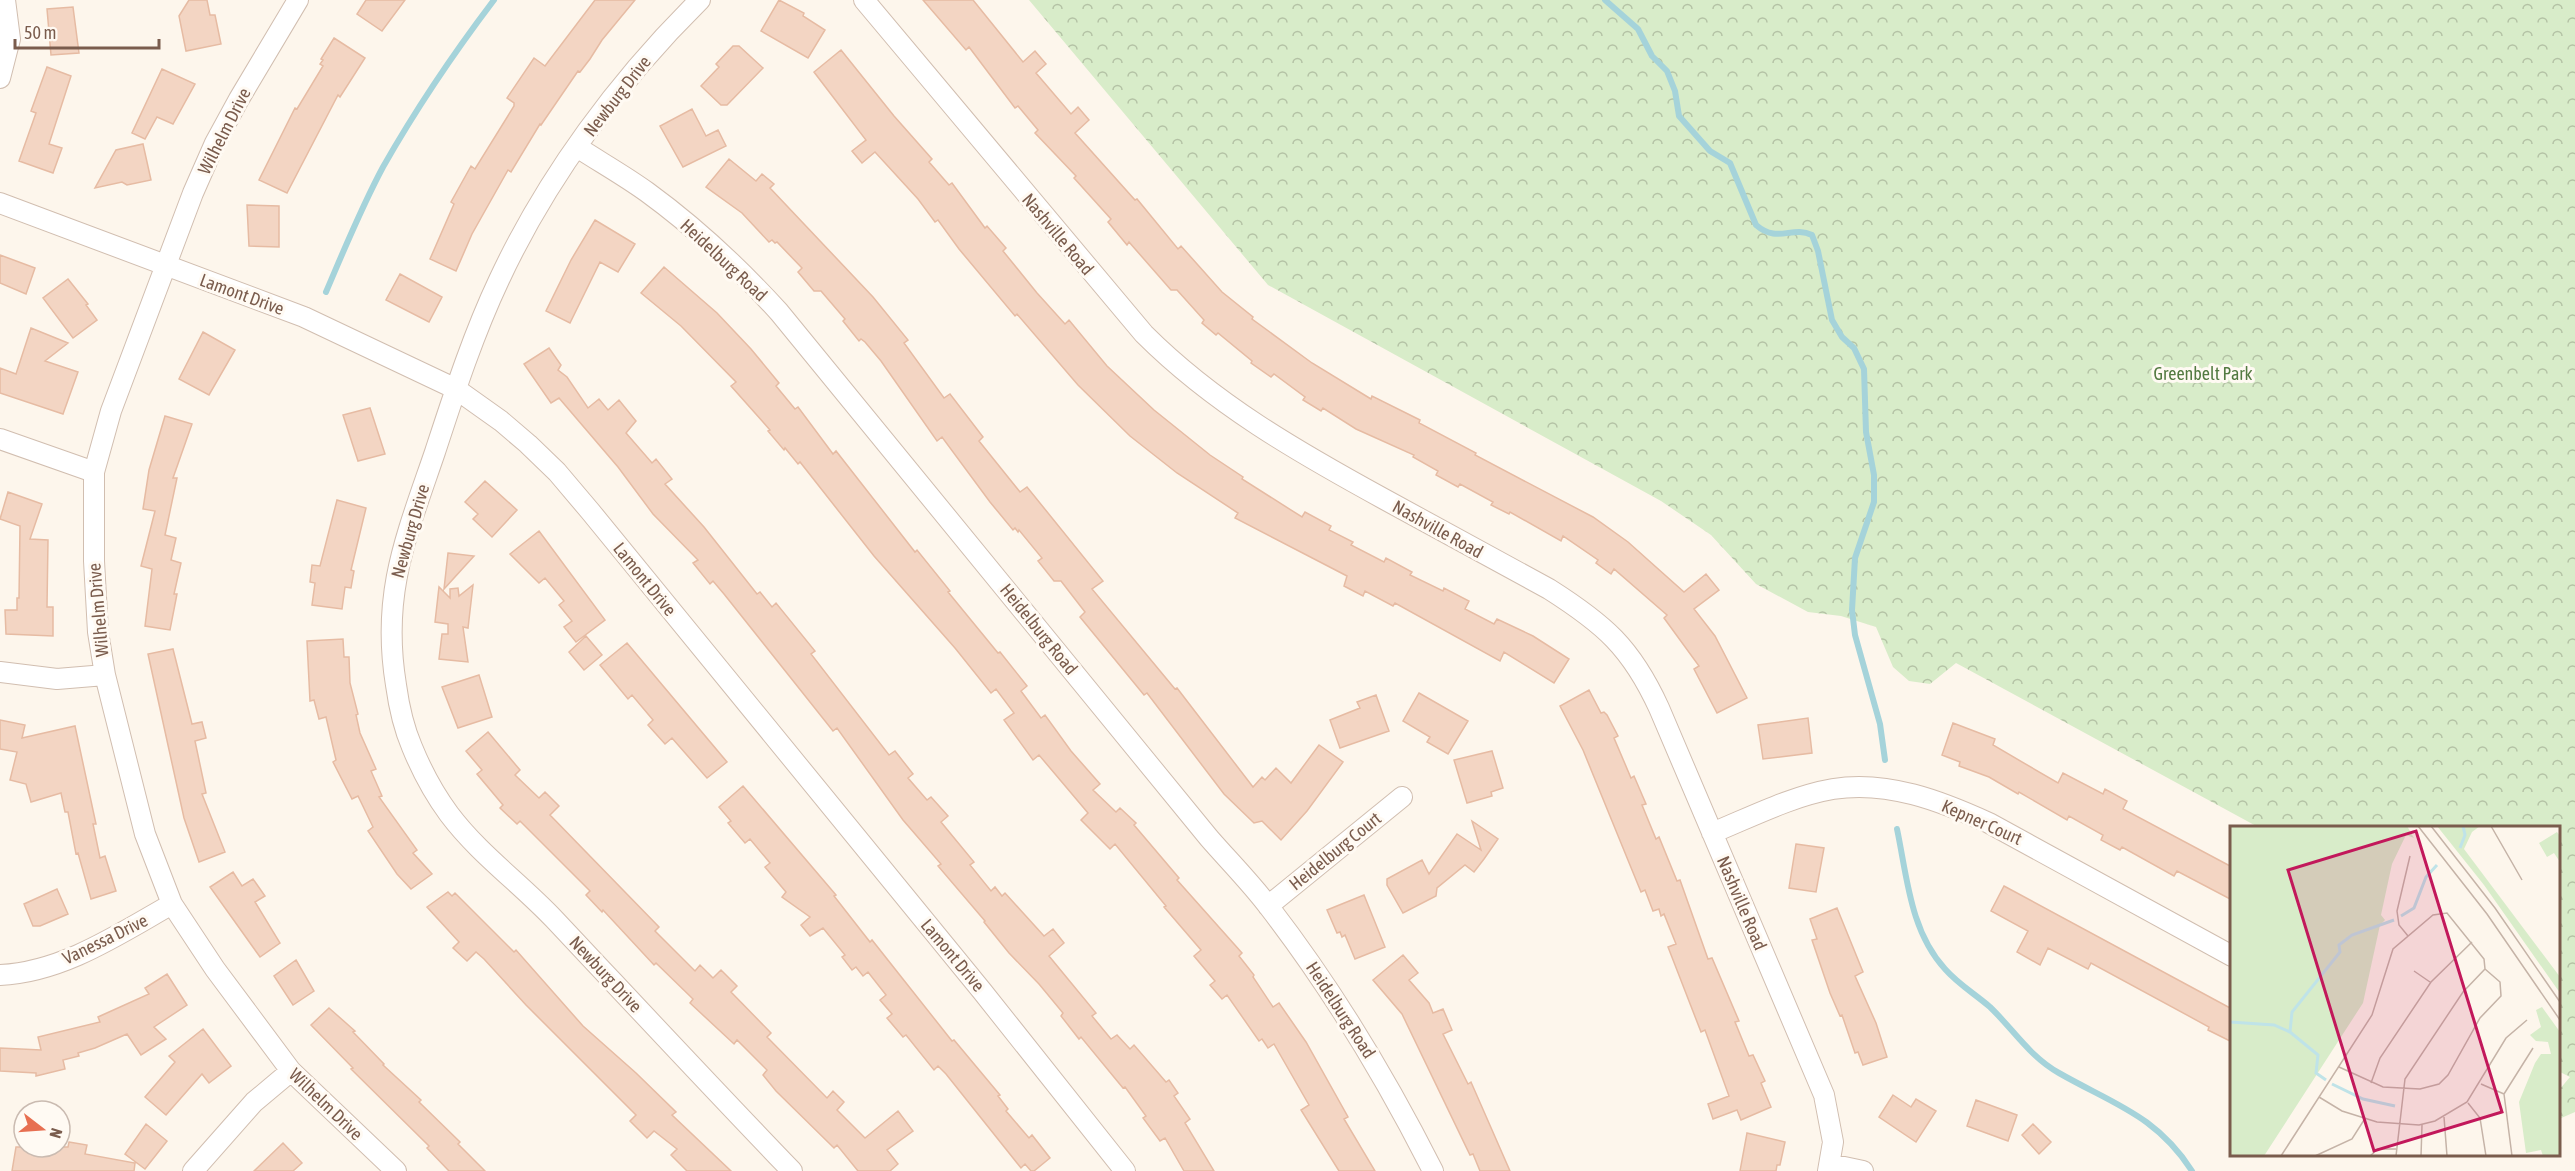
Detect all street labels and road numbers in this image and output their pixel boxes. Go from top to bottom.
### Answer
street label: Newburg Drive [579,52,655,140]
street label: Wilhelm Drive [193,84,255,178]
street label: Nashville Road [1018,189,1098,279]
street label: Heidelburg Road [676,215,772,305]
street label: Lamont Drive [197,269,287,319]
street label: Newburg Drive [387,482,433,580]
street label: Nashville Road [1389,496,1487,562]
street label: Lamont Drive [609,538,681,620]
street label: Wilhelm Drive [83,562,113,658]
street label: Heidelburg Road [996,579,1082,679]
street label: Kepner Court [1939,795,2025,849]
street label: Heidelburg Court [1285,808,1385,894]
street label: Nashville Road [1713,853,1771,953]
street label: Vanessa Drive [59,909,151,969]
street label: Lamont Drive [917,915,989,995]
street label: Newburg Drive [565,932,647,1016]
street label: Heidelburg Road [1302,958,1380,1062]
street label: Wilhelm Drive [285,1064,367,1144]

